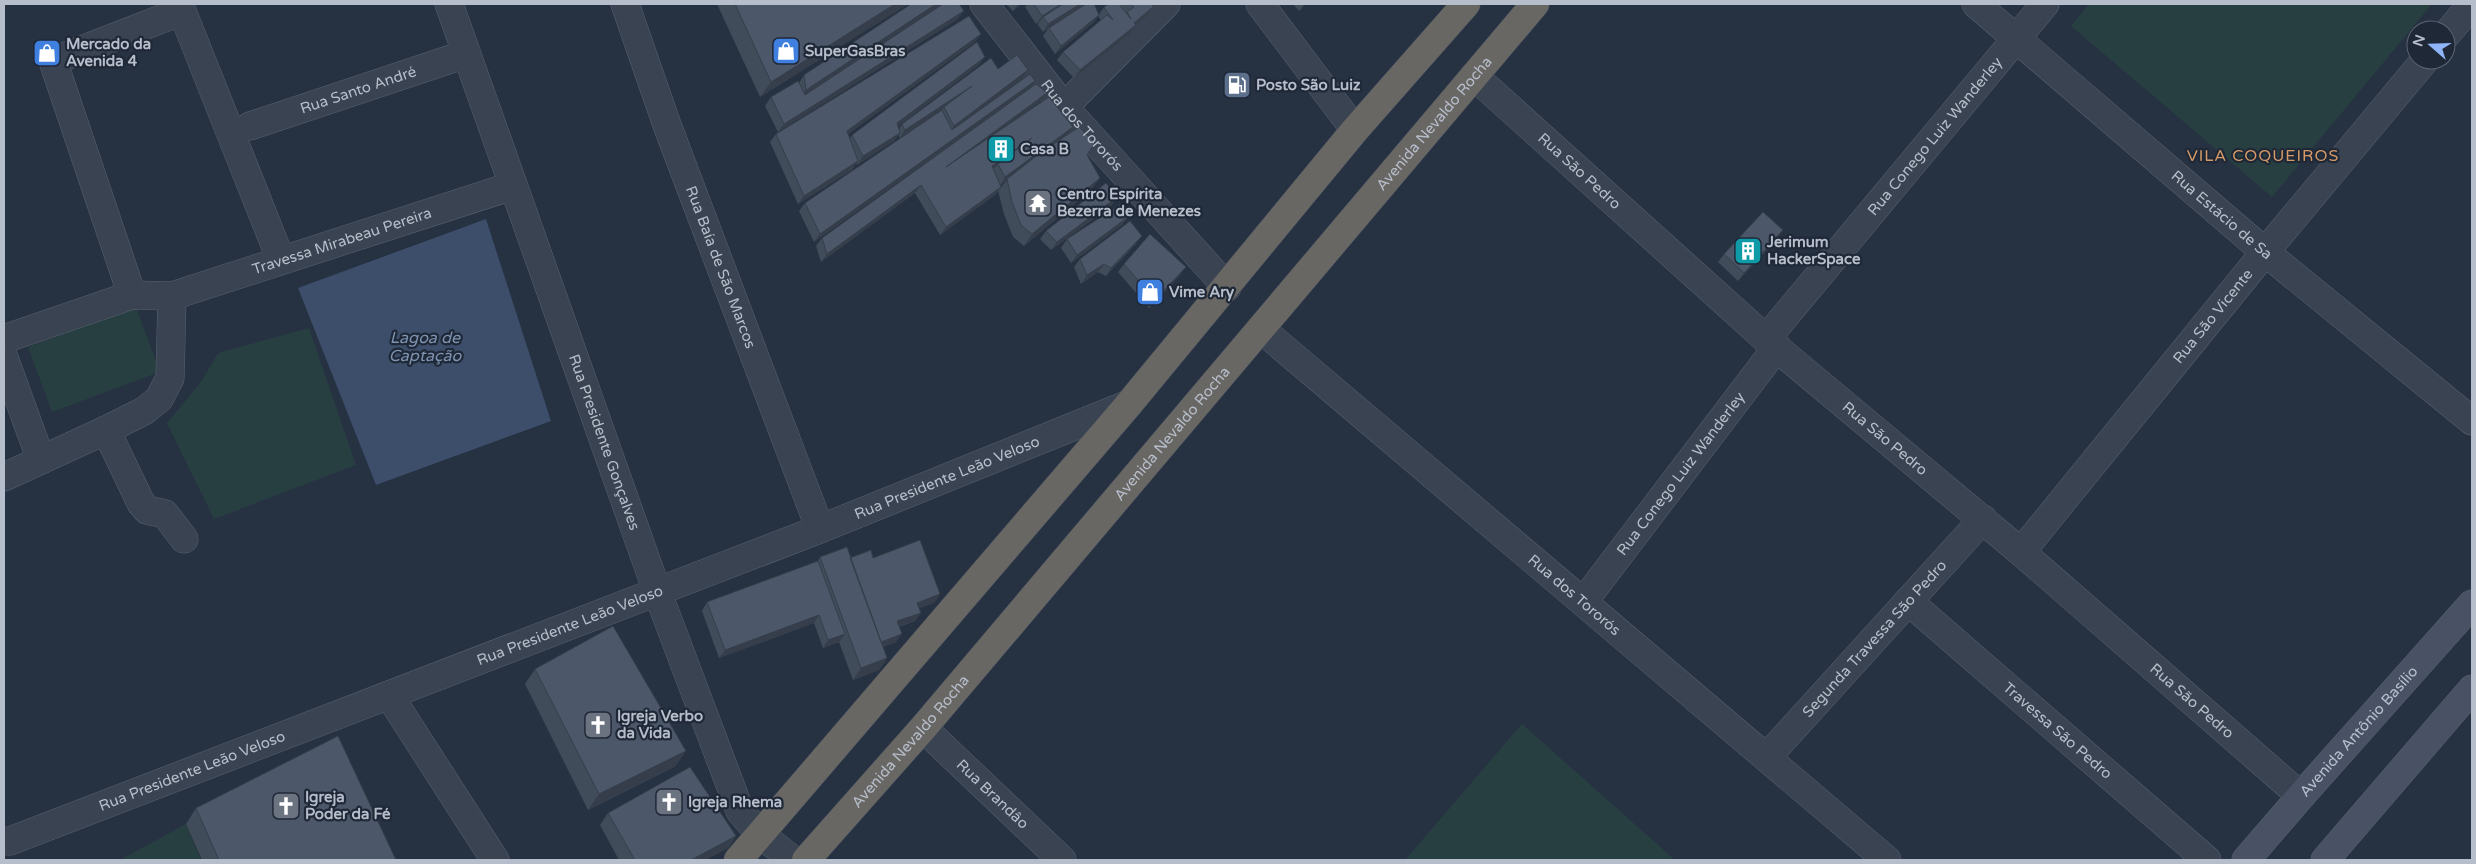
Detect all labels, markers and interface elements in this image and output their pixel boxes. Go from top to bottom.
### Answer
north arrow [2406,20,2456,70]
text: N [2409,33,2429,49]
place label: Mercado da Avenida 4 [66,35,151,70]
shop icon: SuperGasBras [771,36,801,66]
shop icon: Mercado da Avenida 4 [32,38,62,68]
place label: SuperGasBras [805,42,905,61]
street label: Avenida Nevaldo Rocha [1372,53,1496,194]
street label: Rua Conego Luiz Wanderley [1864,53,2006,219]
street label: Rua Santo André [298,62,419,118]
fuel station icon: Posto São Luiz [1222,70,1252,100]
street label: Rua dos Tororós [1037,76,1127,175]
place label: Posto São Luiz [1256,76,1361,94]
street label: Rua São Pedro [1534,129,1625,213]
building icon: Casa B [986,134,1016,164]
place label: Casa B [1020,140,1069,158]
district label: VILA COQUEIROS [2187,146,2339,166]
street label: Rua Estácio de Sa [2168,167,2276,263]
street label: Rua Baía de São Marcos [682,183,760,351]
place label: Centro Espírita Bezerra de Menezes [1057,185,1201,220]
temple icon: Centro Espírita Bezerra de Menezes [1023,188,1053,218]
street label: Travessa Mirabeau Pereira [250,204,434,278]
place label: Jerimum HackerSpace [1766,233,1861,269]
building icon: Jerimum HackerSpace [1733,236,1763,266]
street label: Rua São Vicente [2169,265,2257,367]
shop icon: Vime Ary [1135,277,1165,307]
place label: Vime Ary [1169,283,1234,302]
water label: Lagoa de Captação [389,328,463,366]
street label: Rua Presidente Gonçalves [565,352,644,533]
street label: Avenida Nevaldo Rocha [1110,363,1234,504]
street label: Rua Conego Luiz Wanderley [1613,388,1749,559]
street label: Rua São Pedro [1839,398,1931,479]
street label: Rua Presidente Leão Veloso [852,432,1042,523]
street label: Rua dos Tororós [1524,551,1624,639]
street label: Segunda Travessa São Pedro [1799,556,1950,721]
street label: Rua Presidente Leão Veloso [474,581,666,669]
street label: Rua São Pedro [2146,660,2238,742]
street label: Avenida Antônio Basílio [2296,662,2421,800]
street label: Avenida Nevaldo Rocha [848,671,973,811]
street label: Travessa São Pedro [1999,678,2116,783]
place label: Igreja Verbo da Vida [617,707,703,742]
church icon: Igreja Verbo da Vida [583,710,613,740]
street label: Rua Presidente Leão Veloso [96,727,288,815]
street label: Rua Brandâo [953,756,1032,833]
church icon: Igreja Rhema [654,787,684,817]
place label: Igreja Poder da Fé [305,788,391,823]
church icon: Igreja Poder da Fé [271,791,301,821]
place label: Igreja Rhema [688,793,782,812]

